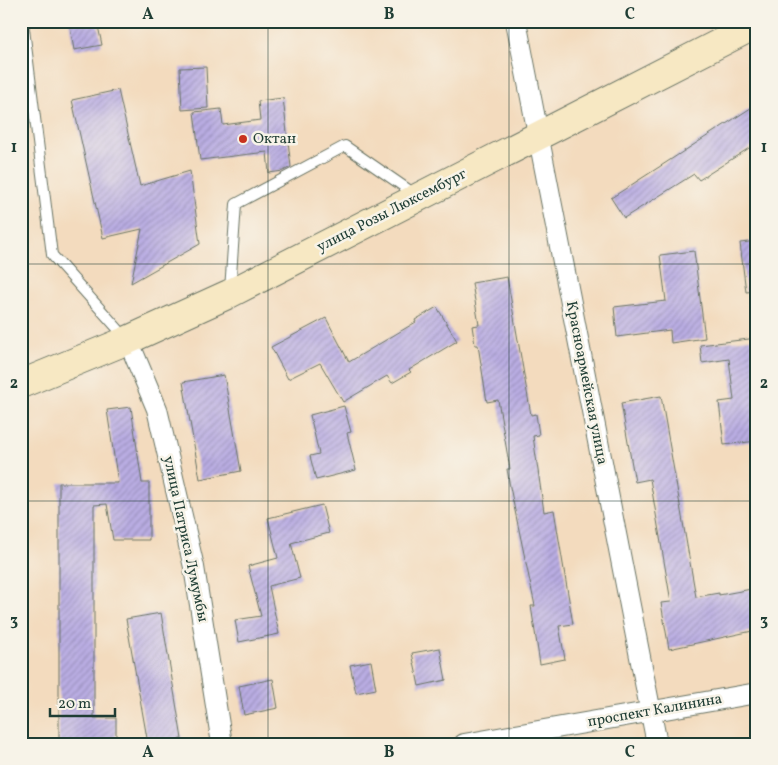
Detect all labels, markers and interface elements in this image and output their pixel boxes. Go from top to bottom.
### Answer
text: A [142,4,154,26]
text: B [384,4,395,26]
text: C [625,4,635,26]
place label: Октан [253,129,296,150]
marker: Октан [237,133,249,145]
text: 1 [11,137,17,159]
text: 1 [761,137,767,159]
street label: улица Розы Люксембург [313,164,471,258]
street label: Красноармейская улица [560,299,612,467]
text: 2 [10,373,18,395]
text: 2 [760,373,768,395]
street label: улица Патриса Лумумбы [157,454,213,624]
text: 3 [10,610,18,632]
text: 3 [760,610,768,632]
scale bar [50,685,115,717]
street label: проспект Калинина [586,689,724,733]
text: 20 m [58,694,91,715]
text: A [142,742,154,764]
text: B [384,742,395,764]
text: C [625,742,635,764]

